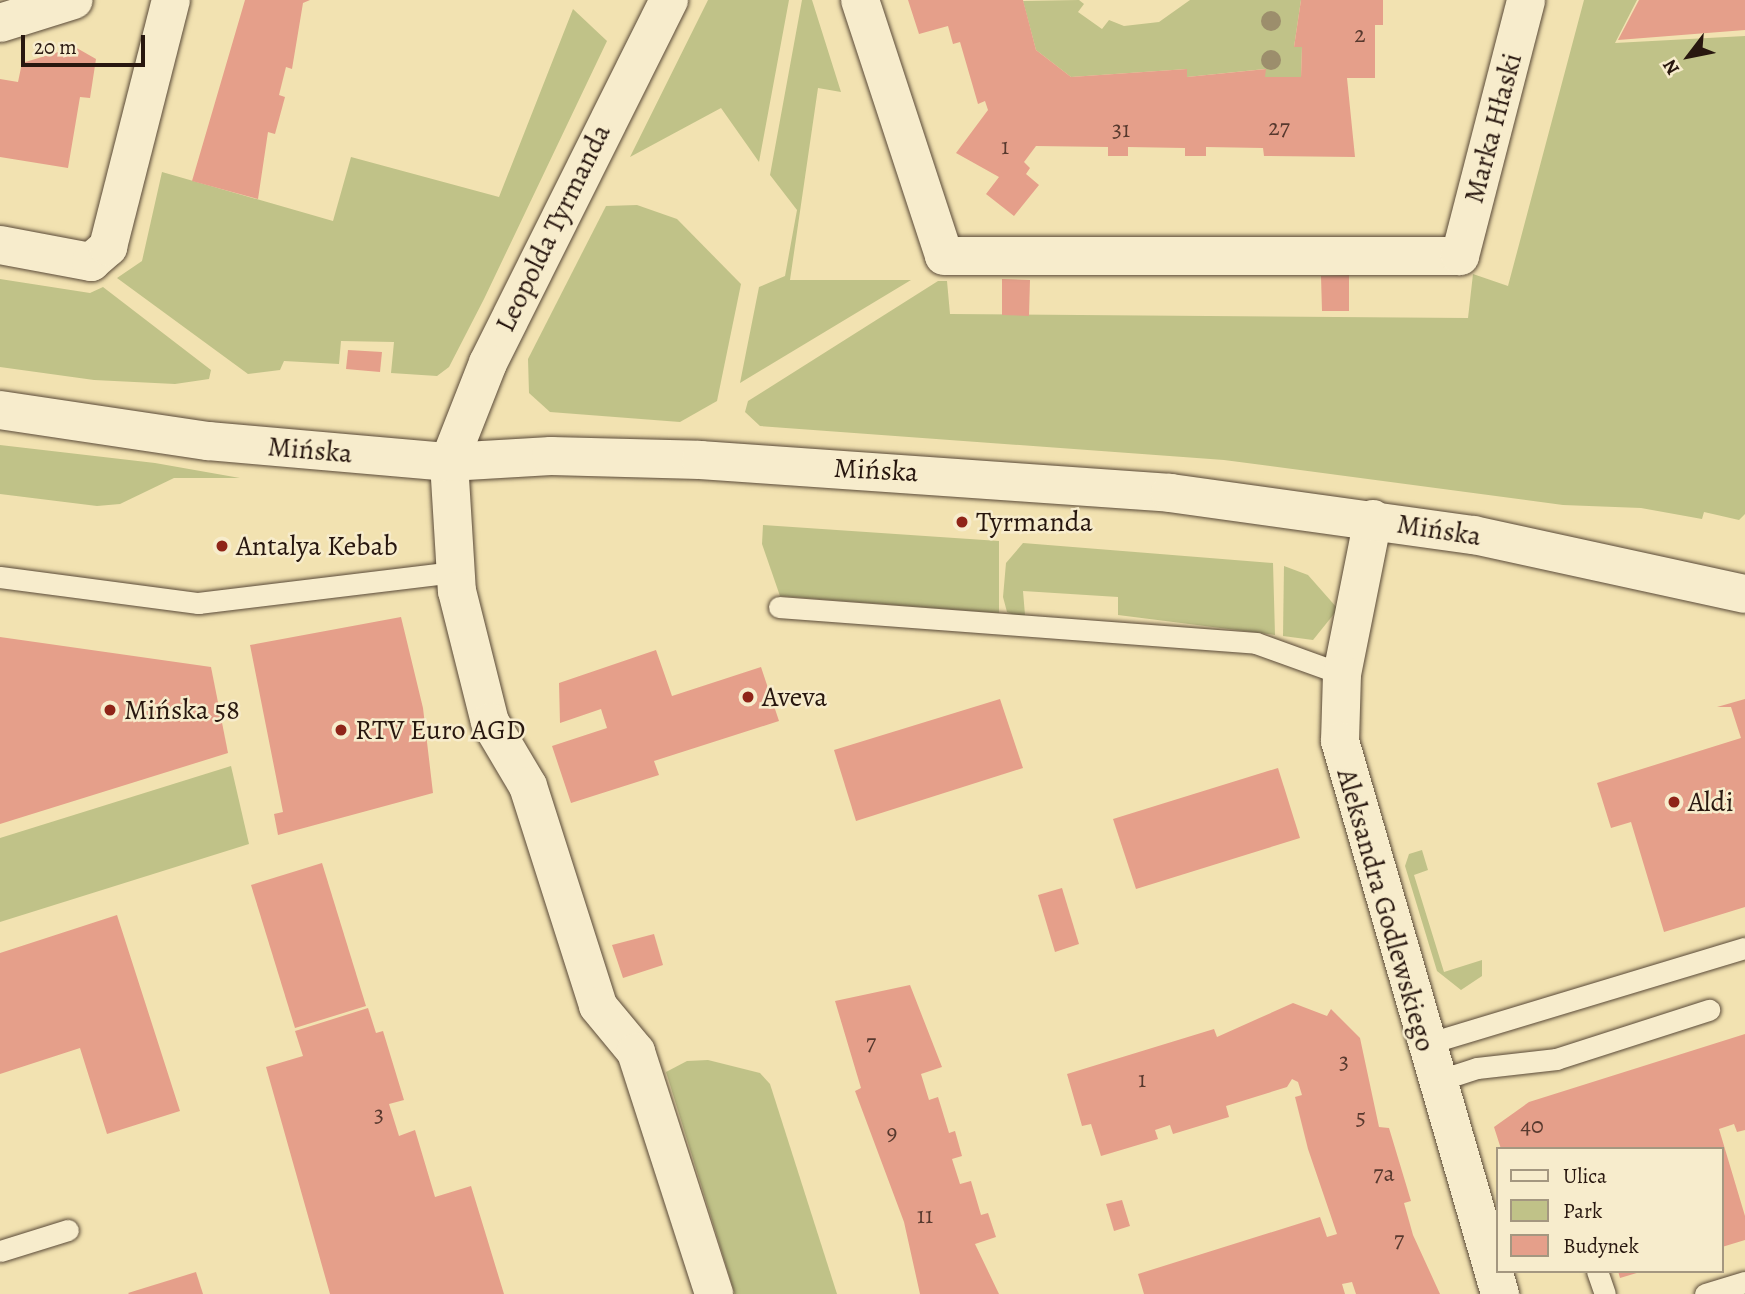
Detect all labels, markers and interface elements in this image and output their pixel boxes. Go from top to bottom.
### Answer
scale bar [24,21,149,65]
house number: 2 [1354,21,1366,49]
north arrow [1654,21,1724,91]
text: 20 m [34,33,77,61]
street label: Marka Hłaski [1457,49,1529,207]
text: N [1656,54,1686,80]
house number: 27 [1268,114,1290,142]
house number: 31 [1112,116,1130,144]
street label: Leopolda Tyrmanda [488,119,618,337]
house number: 1 [1001,133,1009,161]
street label: Mińska [266,430,354,470]
street label: Mińska [833,451,919,489]
place label: Tyrmanda [976,505,1093,539]
street label: Mińska [1395,507,1483,553]
marker: Tyrmanda [954,514,970,530]
place label: Antalya Kebab [236,529,398,563]
marker: Antalya Kebab [214,538,230,554]
place label: Aveva [762,680,827,714]
marker: Aveva [740,689,756,705]
place label: Mińska 58 [124,693,240,727]
marker: Mińska 58 [102,702,118,718]
place label: RTV Euro AGD [355,713,526,747]
marker: RTV Euro AGD [333,722,349,738]
street label: Aleksandra Godlewskiego [1330,765,1442,1055]
place label: Aldi [1688,785,1734,819]
marker: Aldi [1666,794,1682,810]
house number: 7 [866,1029,876,1057]
house number: 3 [1339,1048,1349,1076]
house number: 1 [1138,1066,1146,1094]
house number: 3 [374,1101,384,1129]
house number: 5 [1356,1104,1366,1132]
house number: 40 [1520,1112,1544,1140]
house number: 9 [887,1119,897,1147]
legend [1496,1147,1724,1273]
house number: 7a [1373,1160,1395,1188]
text: Ulica [1563,1162,1607,1190]
text: Park [1563,1197,1602,1225]
house number: 11 [917,1202,933,1230]
house number: 7 [1394,1226,1404,1254]
text: Budynek [1563,1232,1639,1260]

